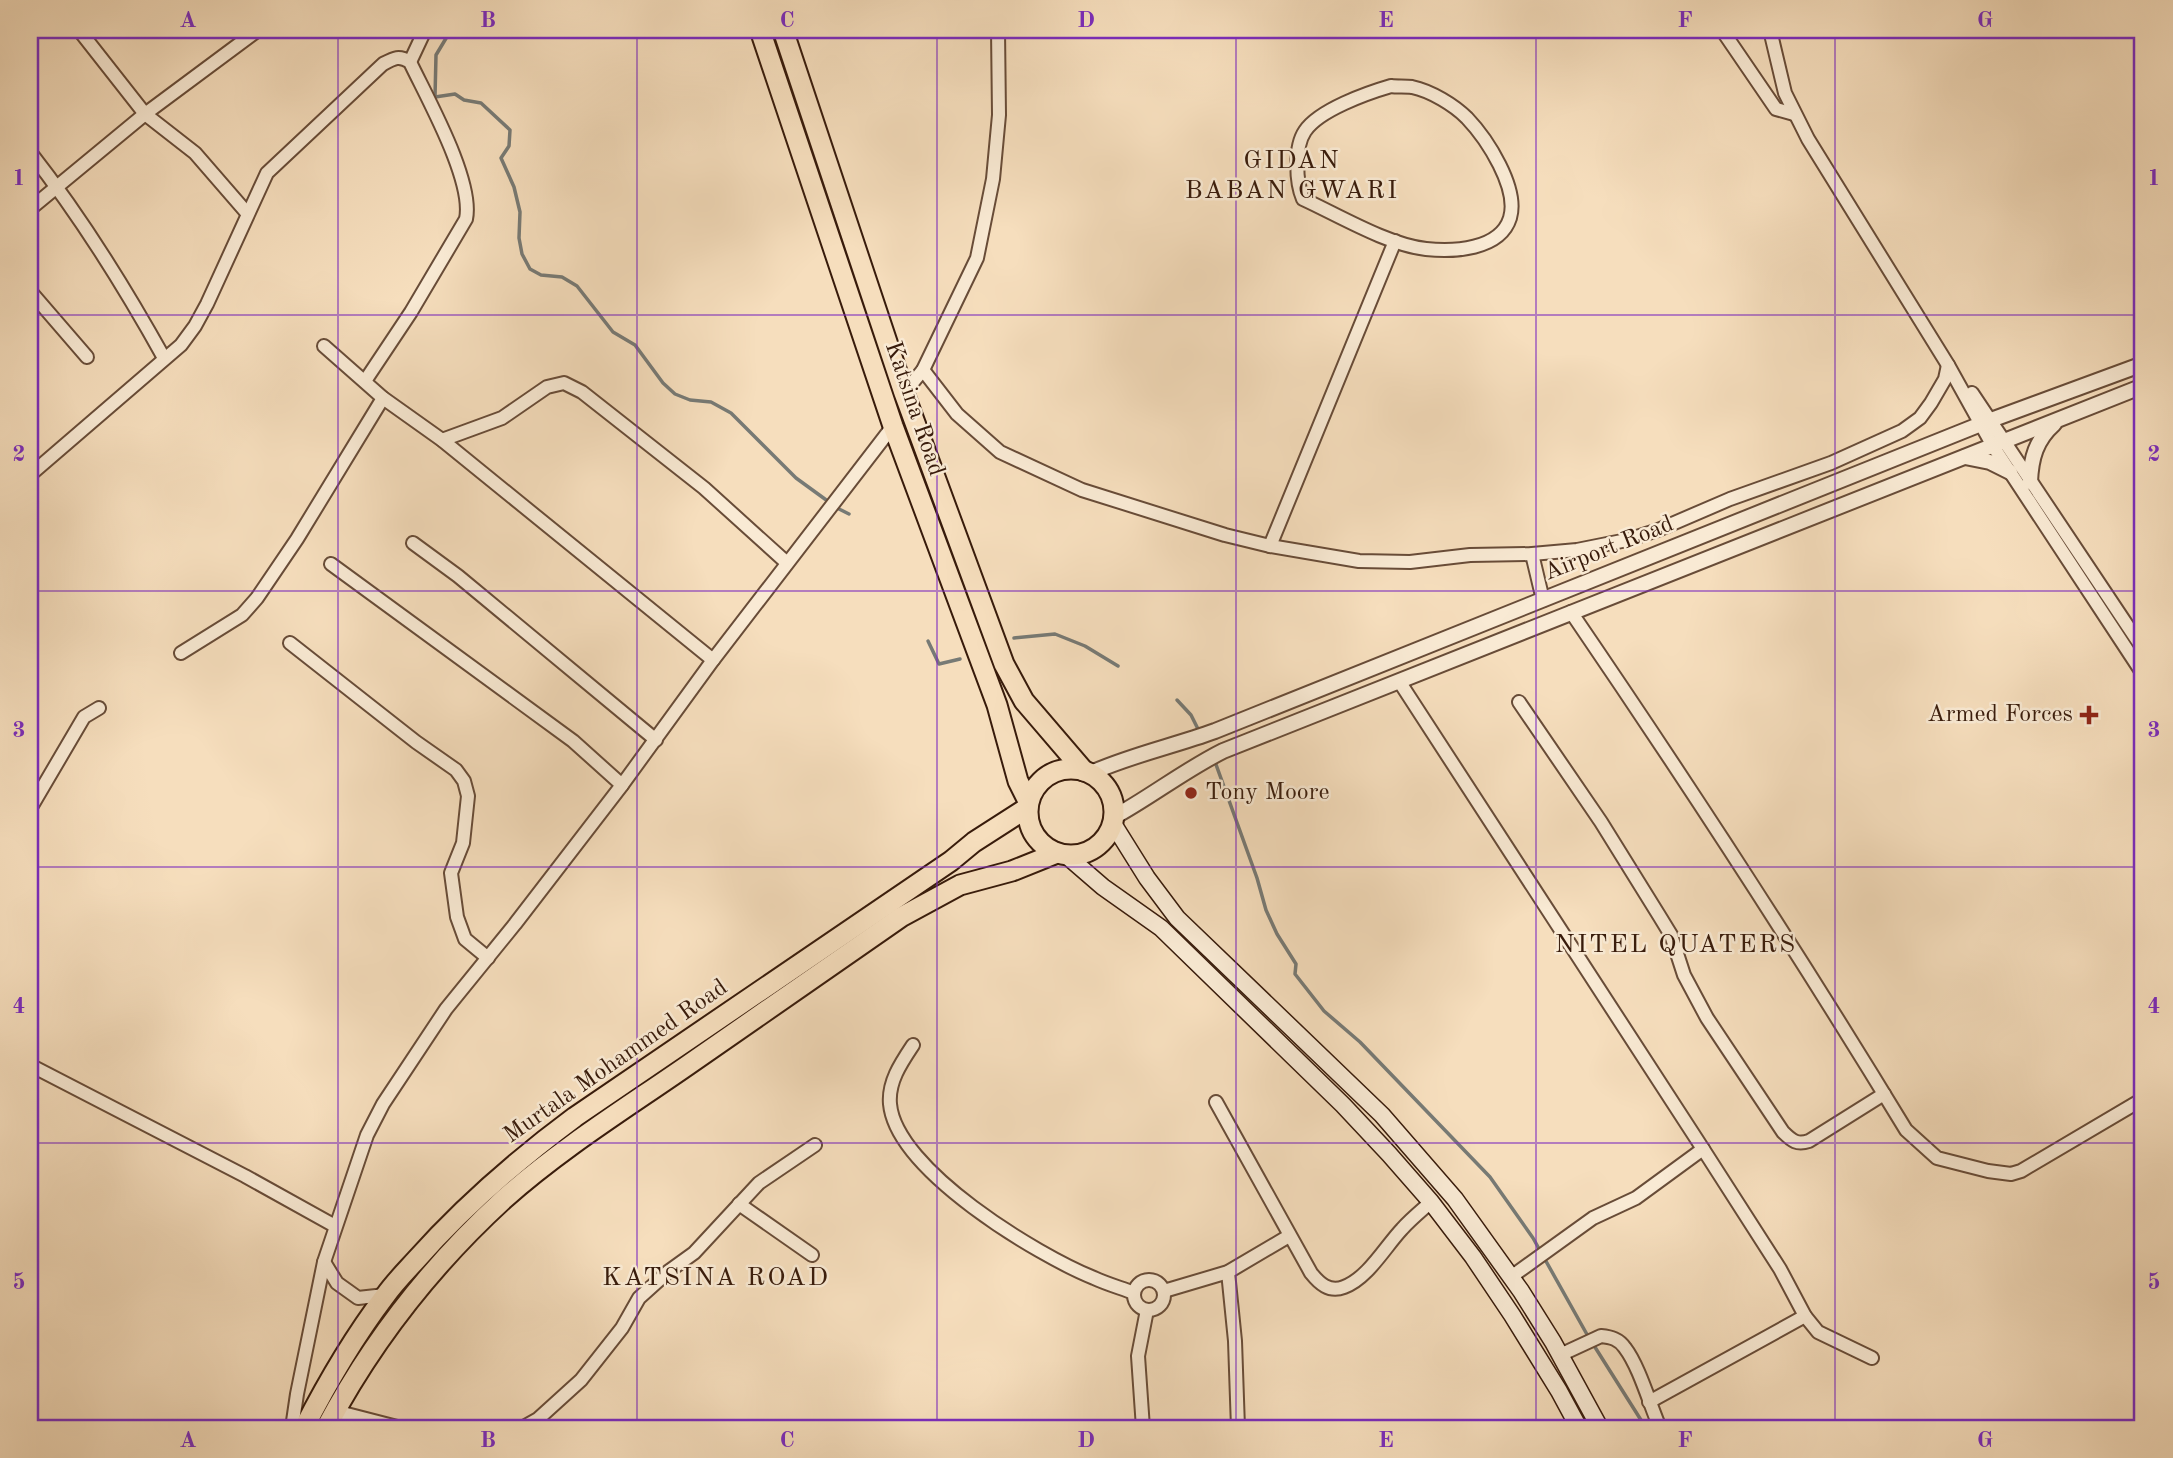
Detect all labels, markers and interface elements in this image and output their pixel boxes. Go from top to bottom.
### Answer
text: A [179,9,197,32]
text: B [480,9,496,32]
text: C [779,9,795,32]
text: D [1077,9,1095,32]
text: E [1378,9,1394,32]
text: F [1677,9,1693,32]
text: G [1977,9,1993,32]
district label: GIDAN BABAN GWARI [1185,148,1399,204]
text: 1 [12,167,26,190]
text: 1 [2147,167,2161,190]
street label: Katsina Road [880,339,948,479]
text: 2 [12,443,26,466]
text: 2 [2147,443,2161,466]
street label: Airport Road [1541,512,1677,586]
place label: Armed Forces [1927,703,2073,727]
marker: Armed Forces [2079,705,2099,725]
text: 3 [12,719,26,742]
text: 3 [2147,719,2161,742]
place label: Tony Moore [1205,781,1330,805]
marker: Tony Moore [1183,785,1199,801]
district label: NITEL QUATERS [1555,932,1797,958]
street label: Murtala Mohammed Road [500,976,732,1148]
text: 4 [12,995,26,1018]
text: 4 [2147,995,2161,1018]
district label: KATSINA ROAD [602,1265,830,1291]
text: 5 [12,1271,26,1294]
text: 5 [2147,1271,2161,1294]
text: A [179,1429,197,1452]
text: B [480,1429,496,1452]
text: C [779,1429,795,1452]
text: D [1077,1429,1095,1452]
text: E [1378,1429,1394,1452]
text: F [1677,1429,1693,1452]
text: G [1977,1429,1993,1452]

